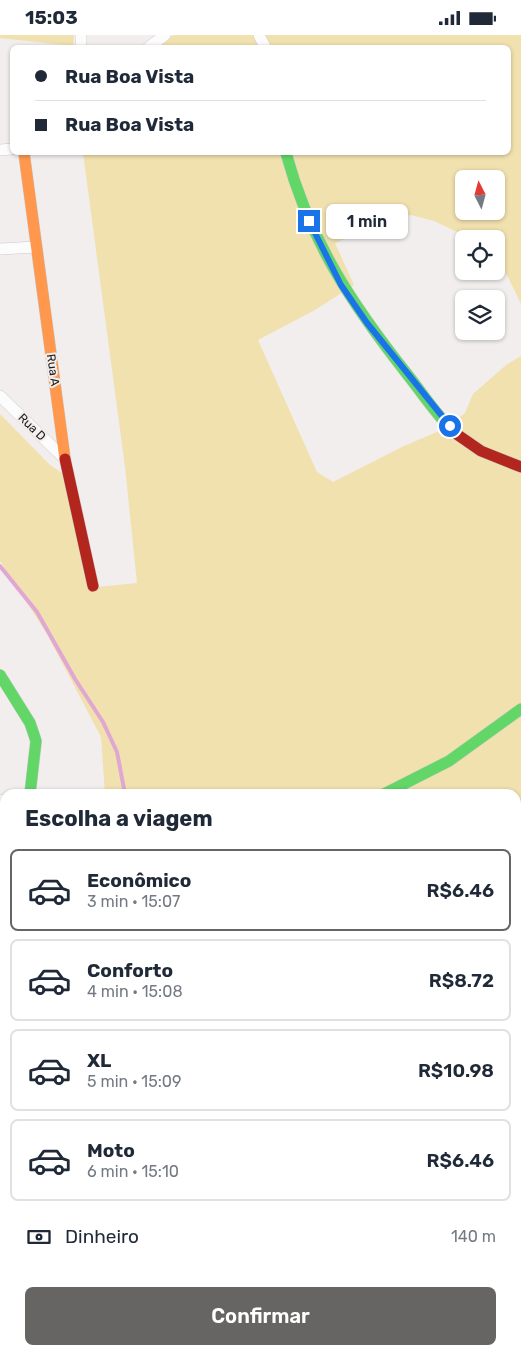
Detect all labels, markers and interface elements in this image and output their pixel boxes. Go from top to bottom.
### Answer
text: 15:03 [25,6,78,29]
text: Rua Boa Vista [65,65,194,88]
text: Rua Boa Vista [65,113,194,136]
north arrow [455,170,505,220]
map controls [455,170,505,340]
callout: 1 min [326,203,409,239]
route end [298,210,320,232]
text: 1 min [347,212,387,231]
button: locate [455,230,505,280]
button: layers [455,290,505,340]
street label: Rua A [44,353,62,387]
street label: Rua D [15,411,49,443]
route start [439,415,461,437]
text: Escolha a viagem [25,805,213,832]
icon: car [27,868,72,913]
text: Econômico [87,869,191,892]
text: R$6.46 [427,879,494,902]
text: 3 min · 15:07 [87,892,180,911]
icon: car [27,958,72,1003]
text: Conforto [87,959,173,982]
text: R$8.72 [429,969,494,992]
text: 4 min · 15:08 [87,982,183,1001]
icon: car [27,1048,72,1093]
text: XL [87,1049,111,1072]
text: R$10.98 [418,1059,494,1082]
text: 5 min · 15:09 [87,1072,181,1091]
icon: car [27,1138,72,1183]
text: Moto [87,1139,135,1162]
text: R$6.46 [427,1149,494,1172]
text: 6 min · 15:10 [87,1162,179,1181]
icon: cash [25,1223,53,1251]
text: Dinheiro [65,1225,139,1248]
text: 140 m [451,1227,496,1246]
button: Confirmar [25,1287,496,1345]

